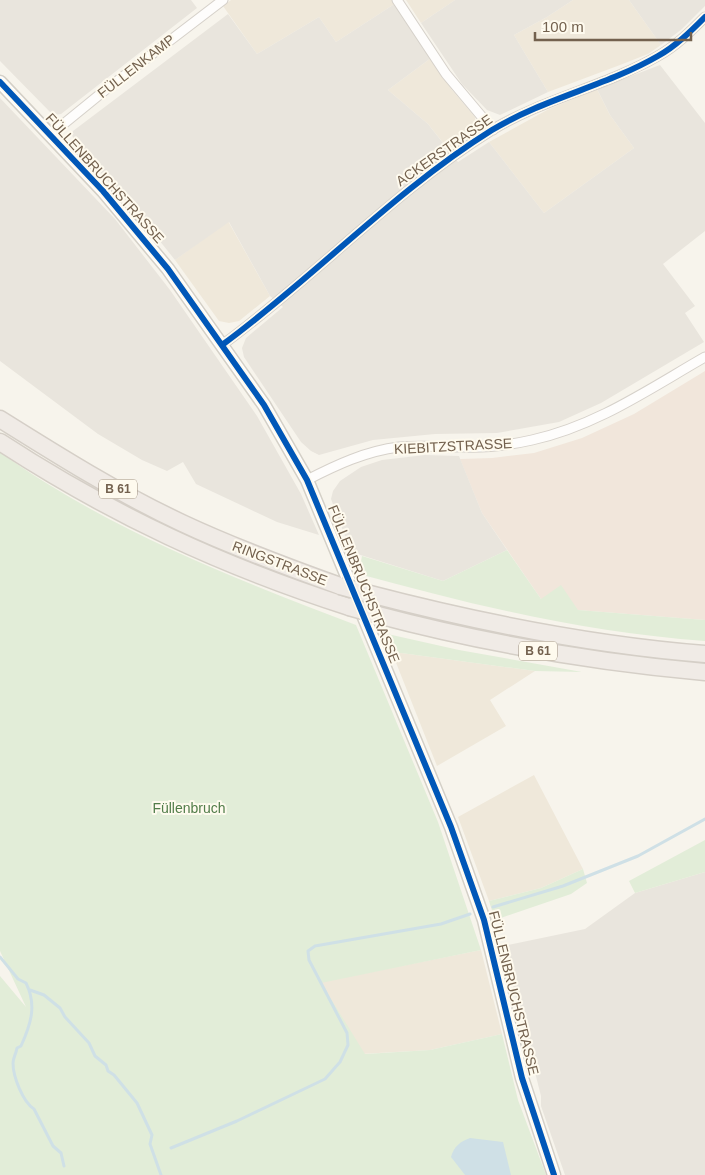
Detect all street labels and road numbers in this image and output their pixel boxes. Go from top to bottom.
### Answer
street label: FÜLLENKAMP [94,30,178,101]
street label: FÜLLENBRUCHSTRASSE [43,109,168,246]
street label: ACKERSTRASSE [393,111,495,189]
street label: KIEBITZSTRASSE [394,435,512,457]
road number: B 61 [99,479,137,498]
street label: FÜLLENBRUCHSTRASSE [325,502,404,665]
street label: RINGSTRASSE [230,538,330,588]
road number: B 61 [519,641,557,660]
street label: FÜLLENBRUCHSTRASSE [486,909,543,1077]

